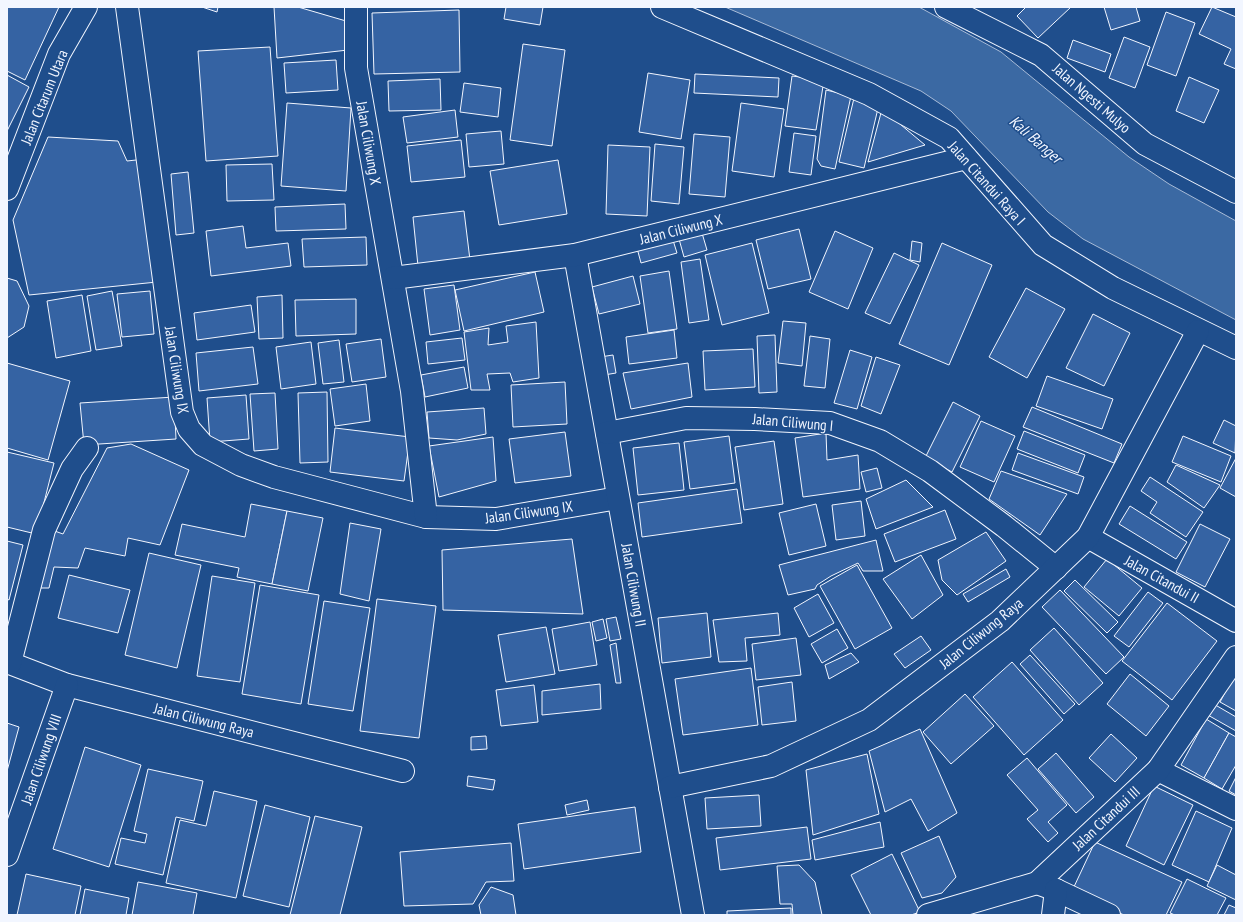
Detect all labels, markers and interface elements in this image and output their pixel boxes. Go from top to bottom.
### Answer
street label: Jalan Citarum Utara [16,47,72,148]
street label: Jalan Ngesti Mulyo [1048,58,1135,137]
street label: Jalan Ciliwung X [352,99,386,187]
water label: Kali Banger [1006,111,1068,169]
street label: Jalan Citandui Raya I [944,136,1030,229]
street label: Jalan Ciliwung X [637,209,725,249]
street label: Jalan Ciliwung IX [161,324,193,416]
street label: Jalan Ciliwung I [751,409,834,435]
street label: Jalan Ciliwung IX [483,496,575,528]
street label: Jalan Ciliwung II [617,541,651,628]
street label: Jalan Citandui II [1121,550,1203,607]
street label: Jalan Ciliwung Raya [935,593,1027,673]
street label: Jalan Ciliwung Raya [151,698,256,742]
street label: Jalan Ciliwung VIII [16,711,65,808]
street label: Jalan Citandui III [1067,782,1144,855]

